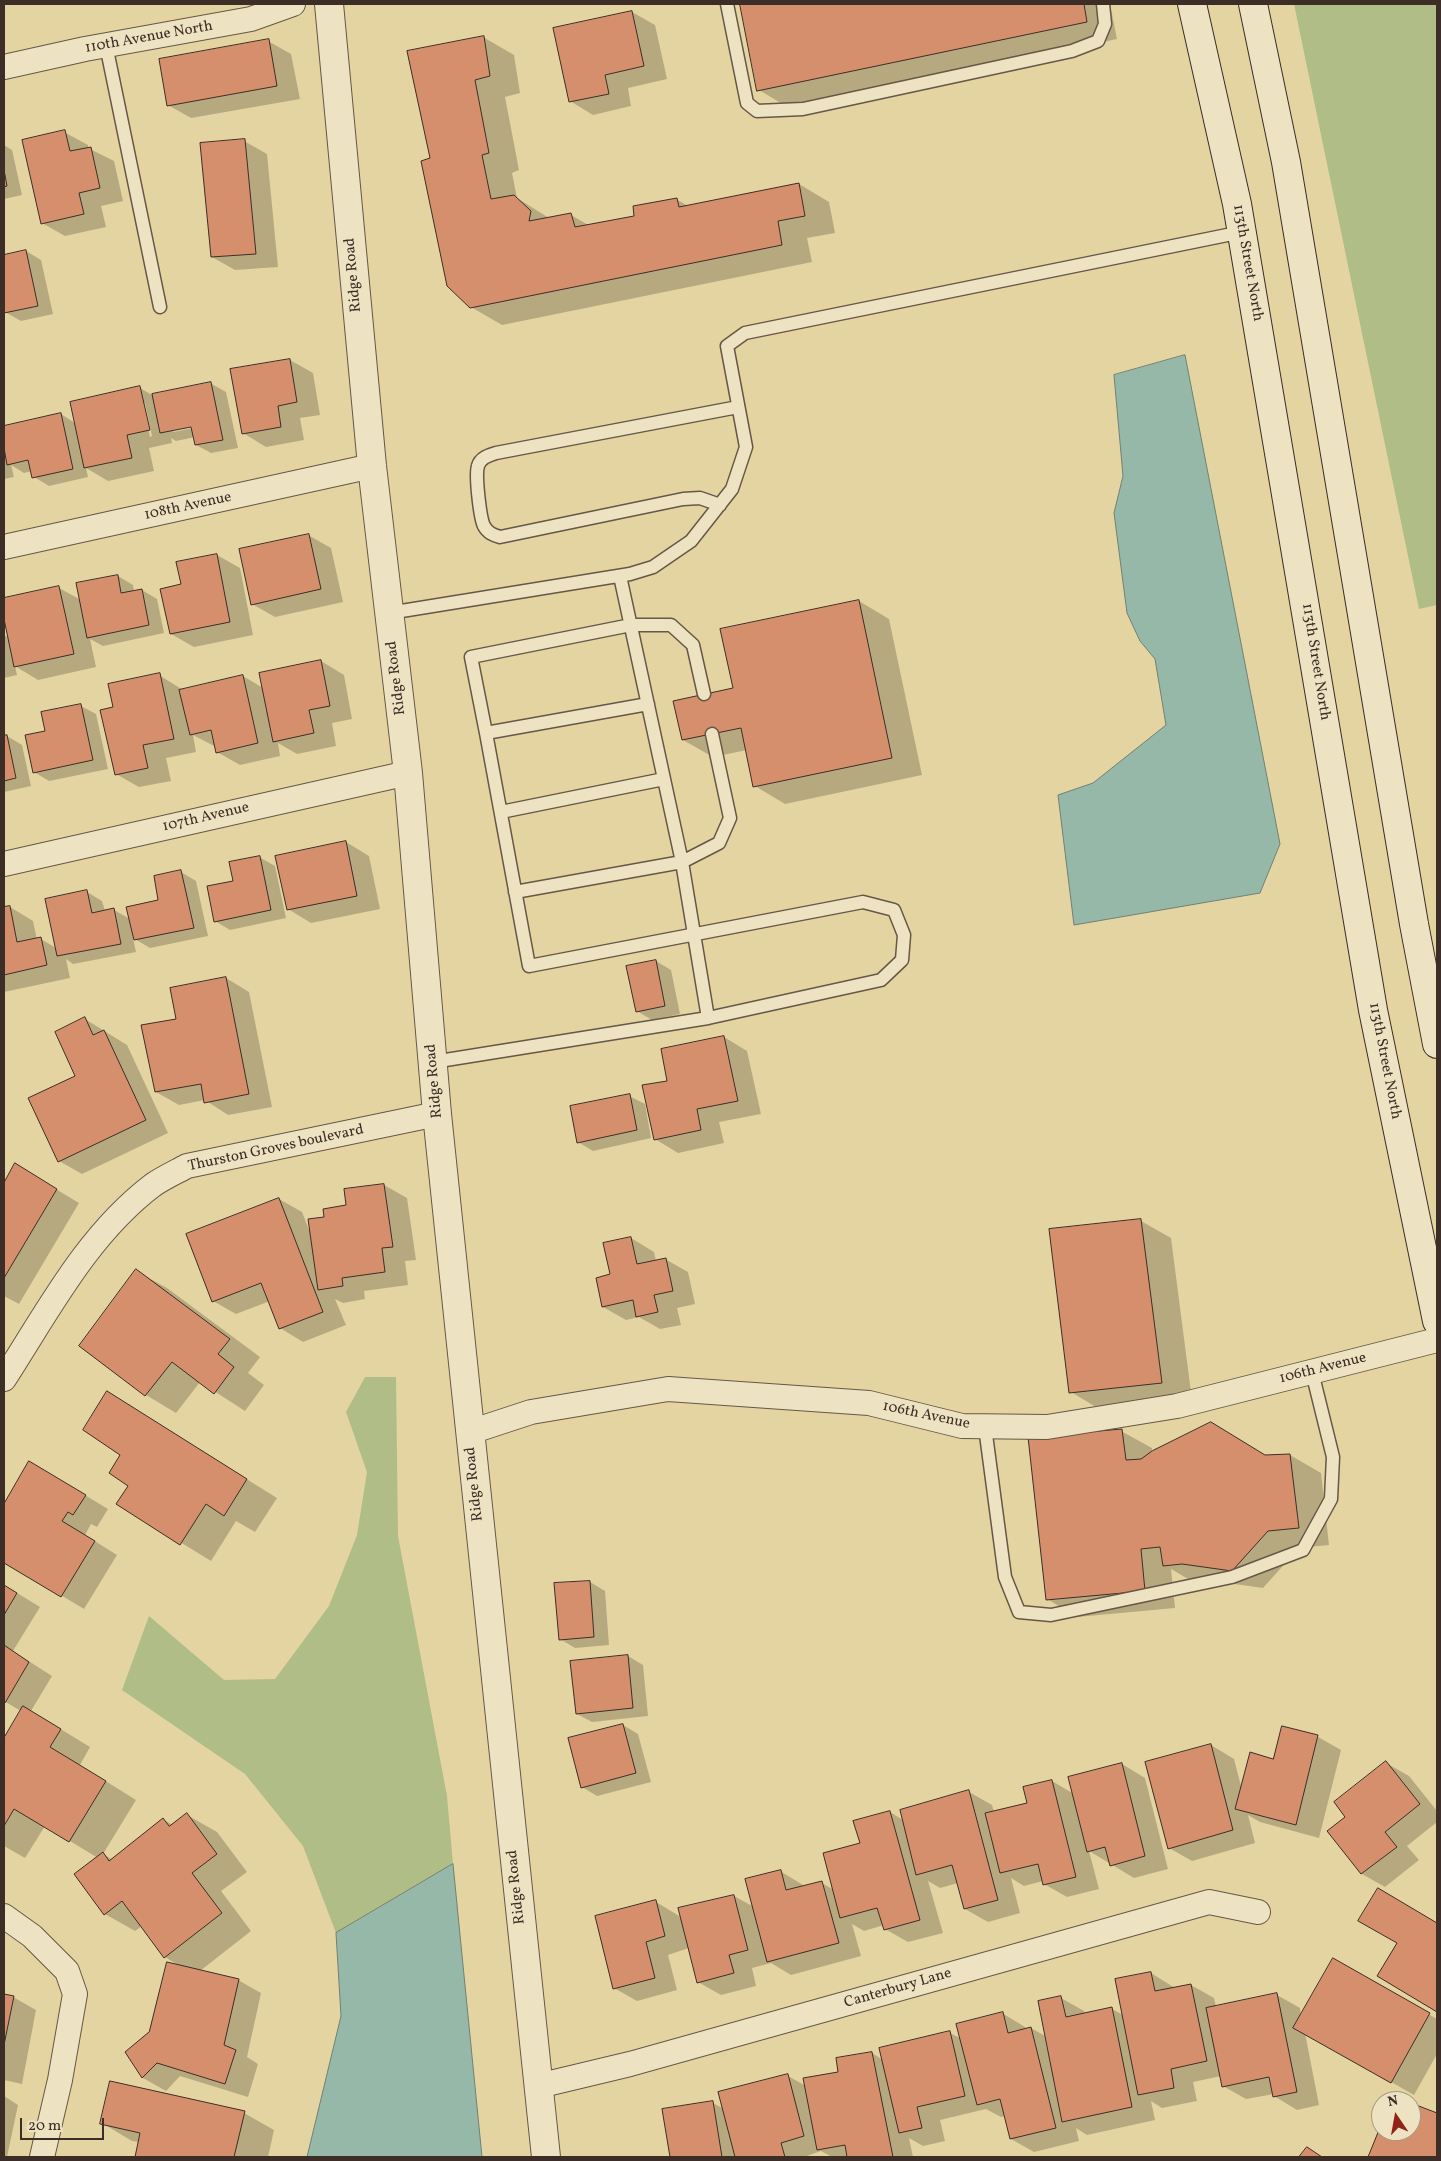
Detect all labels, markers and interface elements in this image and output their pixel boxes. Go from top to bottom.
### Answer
street label: 110th Avenue North [84,18,214,58]
street label: 113th Street North [1228,203,1266,323]
street label: Ridge Road [342,237,366,313]
street label: 108th Avenue [143,489,233,525]
street label: 113th Street North [1297,602,1333,722]
street label: Ridge Road [384,640,410,716]
street label: 107th Avenue [161,799,251,837]
street label: 113th Street North [1364,1001,1404,1121]
street label: Ridge Road [423,1043,447,1119]
street label: Thurston Groves boulevard [186,1122,366,1176]
street label: 106th Avenue [1278,1350,1368,1388]
street label: 106th Avenue [881,1398,971,1434]
street label: Ridge Road [462,1446,488,1522]
street label: Ridge Road [504,1849,530,1925]
street label: Canterbury Lane [842,1965,954,2013]
north arrow [1371,2091,1421,2141]
text: N [1386,2091,1400,2112]
scale bar [22,2108,106,2140]
text: 20 m [28,2116,61,2137]

